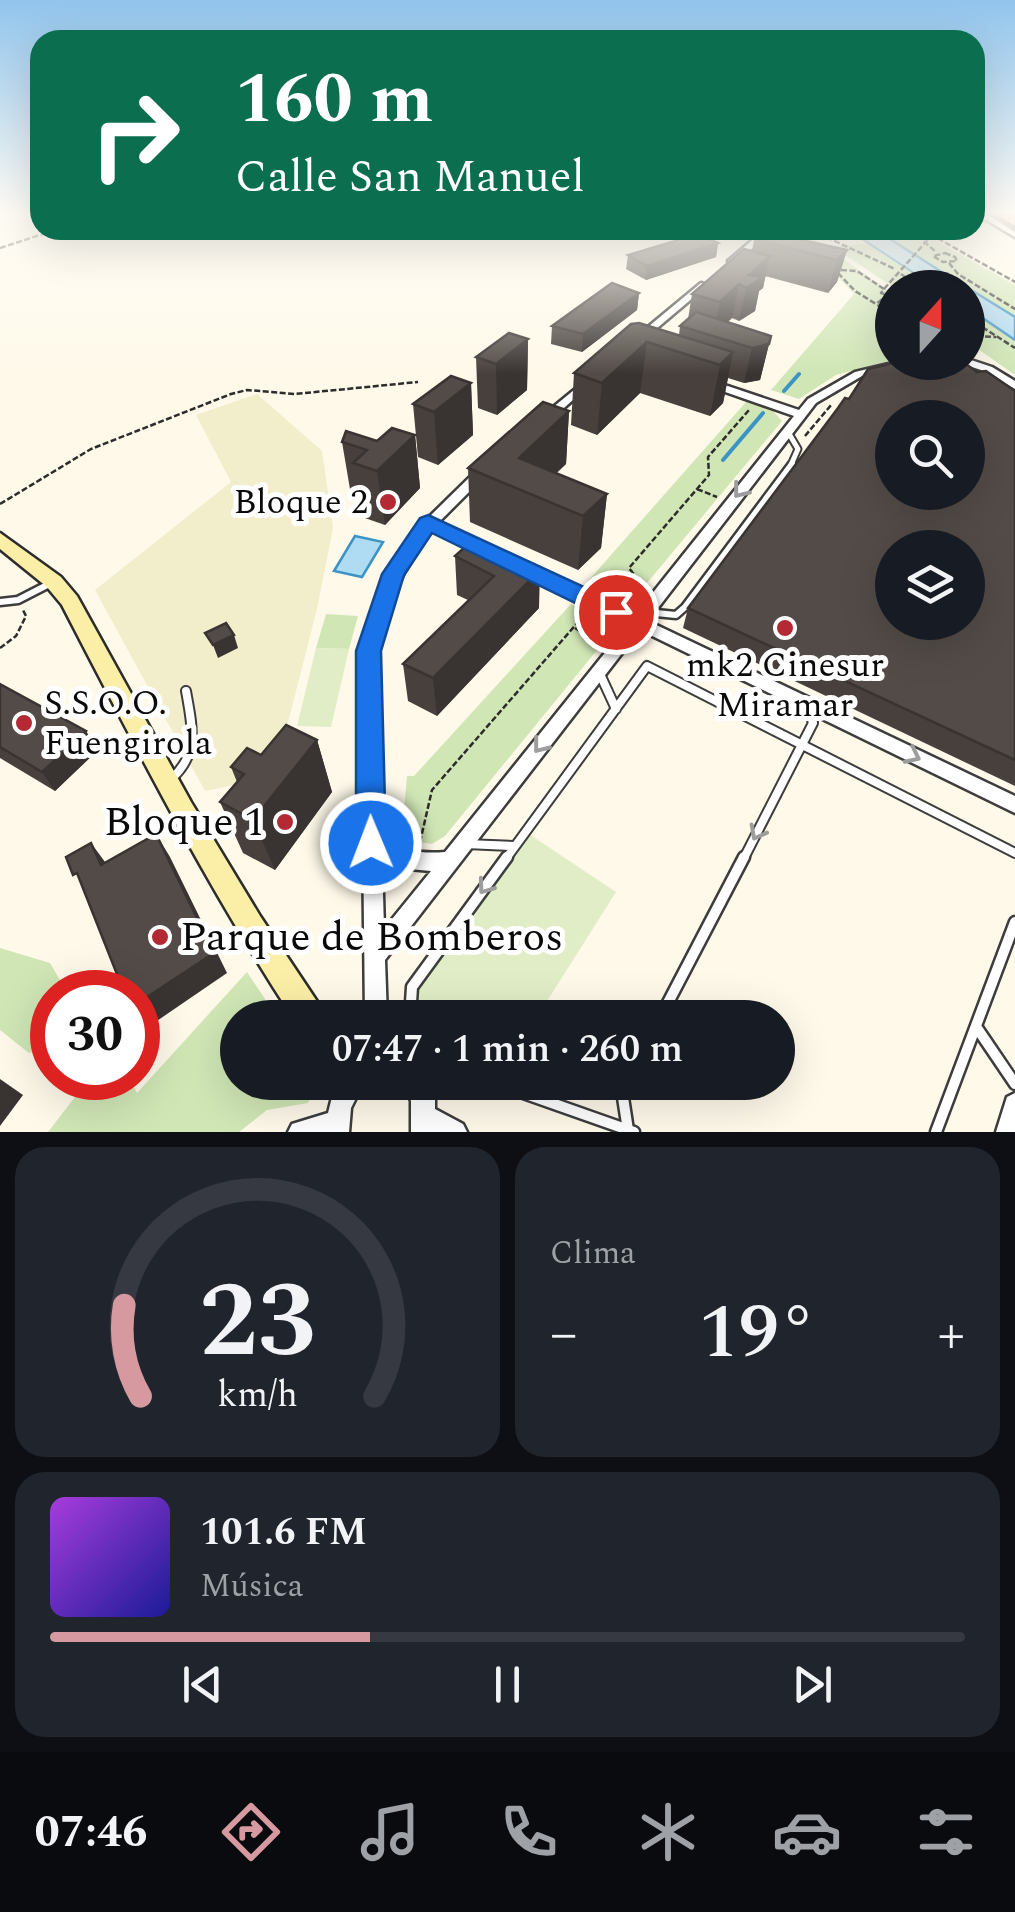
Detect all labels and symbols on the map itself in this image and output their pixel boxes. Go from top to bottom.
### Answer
north arrow [875,270,985,380]
place label: Bloque 2 [234,476,368,529]
one-way arrow [734,479,752,497]
marker: Bloque 2 [377,491,399,513]
pin [574,570,659,655]
marker: mk2 Cinesur Miramar [774,617,796,639]
place label: mk2 Cinesur Miramar [686,639,884,732]
place label: S.S.O.O. Fuengirola [44,677,212,770]
marker: S.S.O.O. Fuengirola [13,712,35,734]
one-way arrow [534,735,551,753]
one-way arrow [903,744,921,764]
place label: Bloque 1 [104,791,265,854]
position arrow [319,791,423,895]
marker: Bloque 1 [274,811,296,833]
one-way arrow [750,822,769,840]
one-way arrow [479,875,497,894]
place label: Parque de Bomberos [180,906,563,969]
marker: Parque de Bomberos [149,926,171,948]
speed limit sign: 30 [30,970,160,1100]

